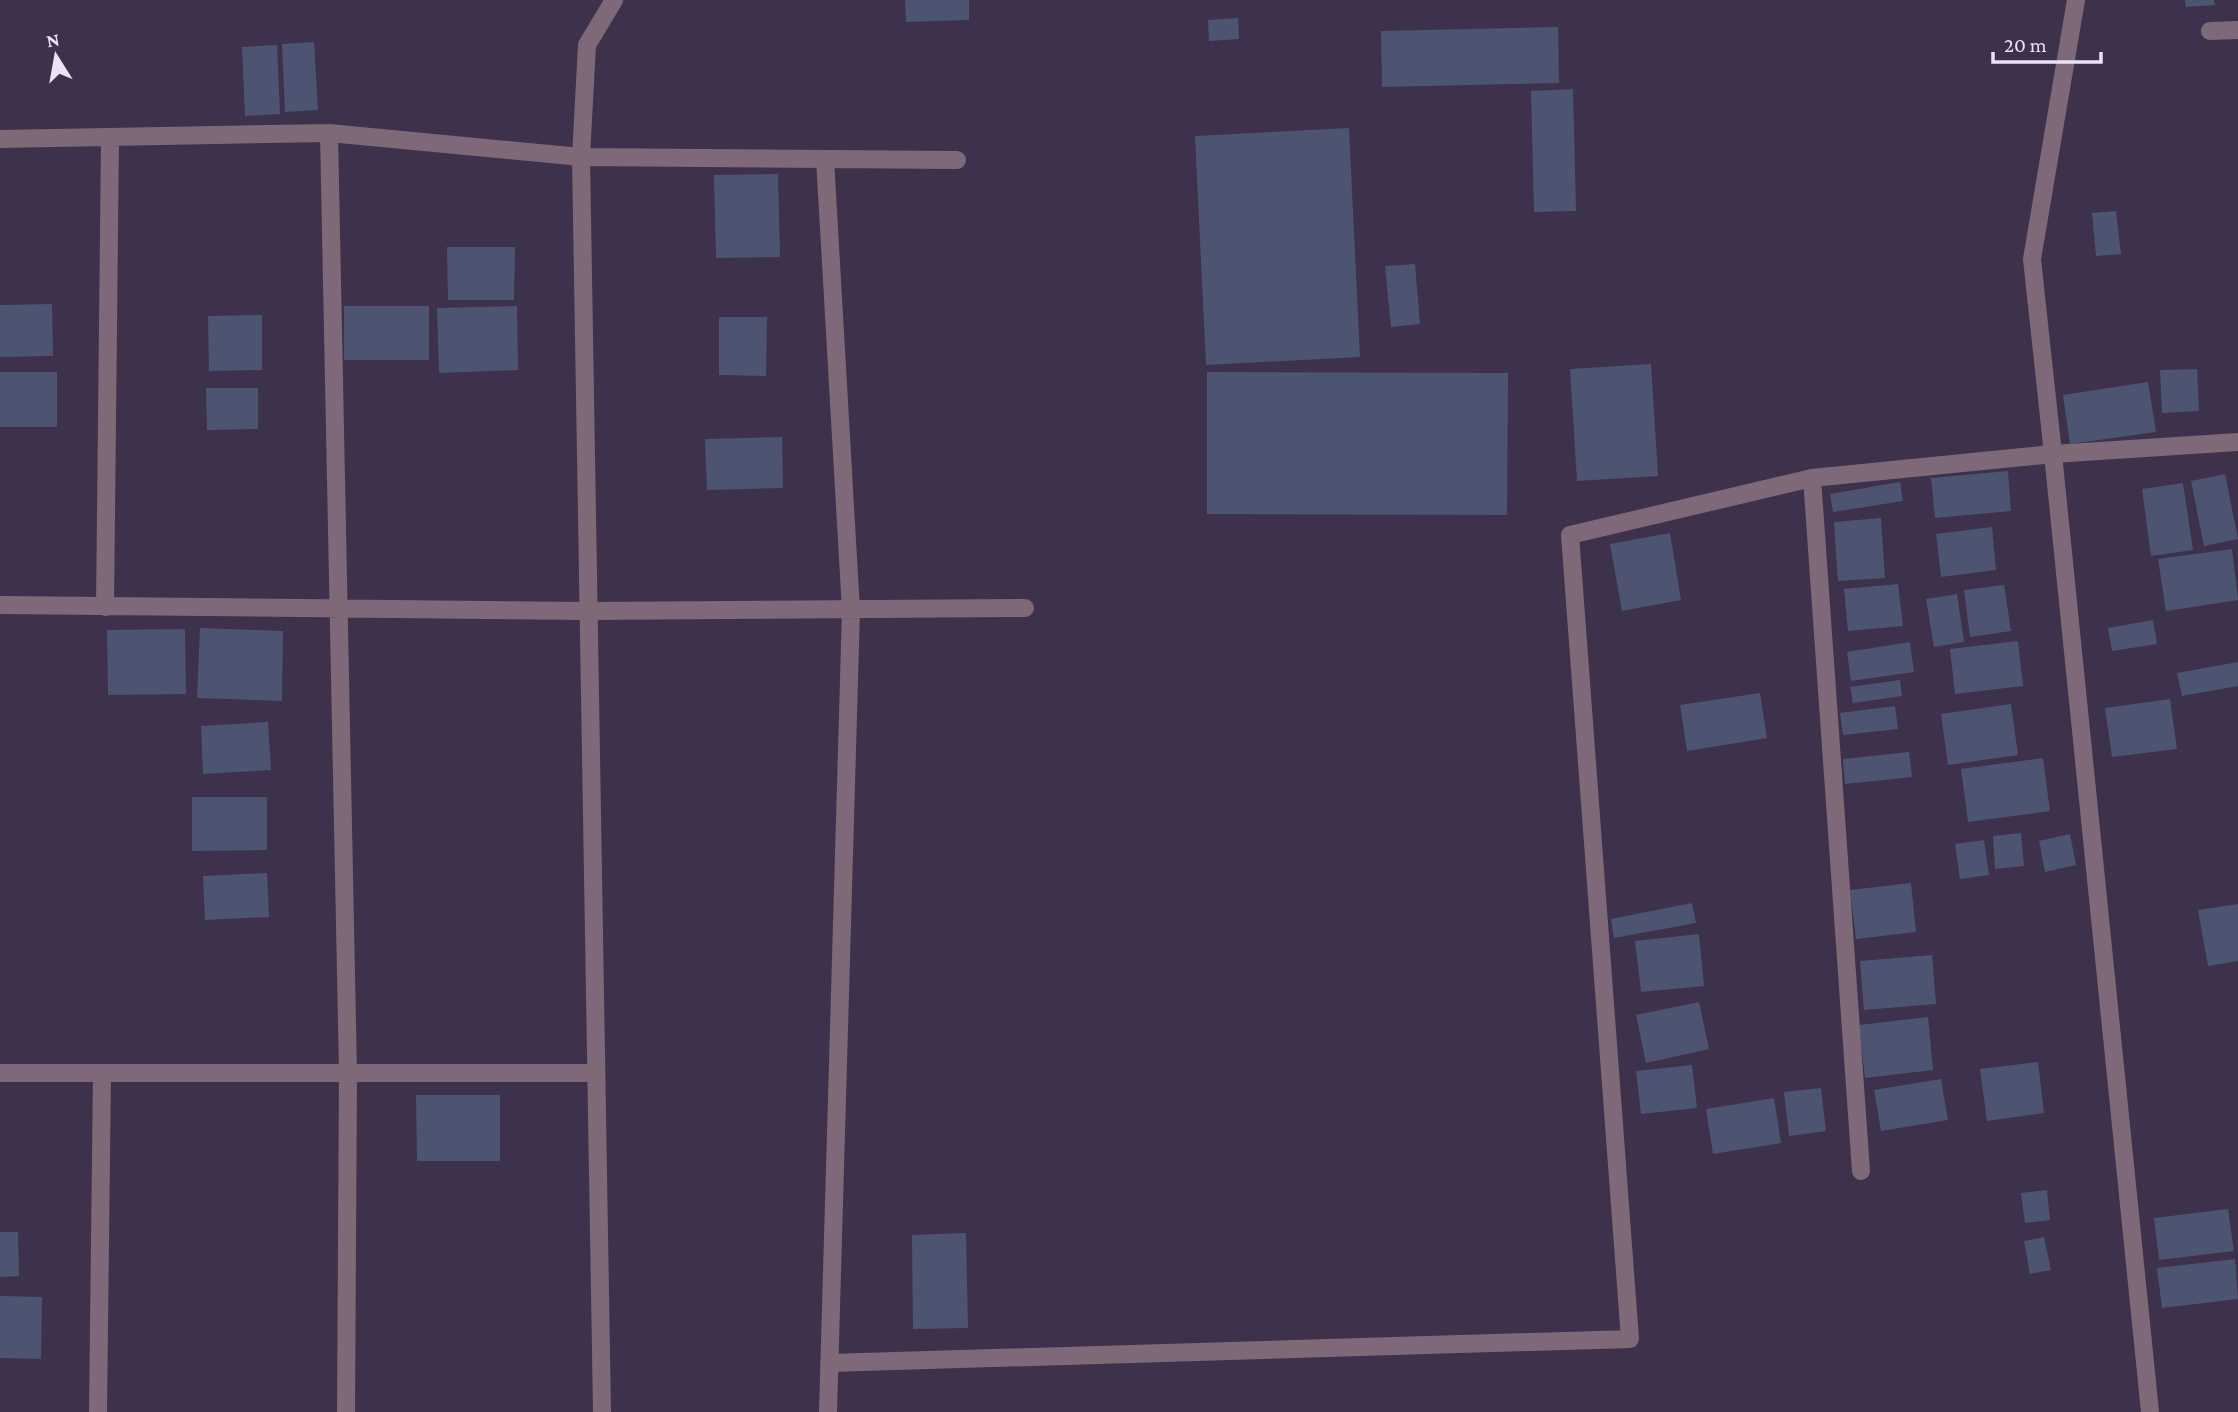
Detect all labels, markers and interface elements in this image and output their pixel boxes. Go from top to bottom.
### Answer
north arrow [21,21,91,91]
scale bar [1993,21,2102,65]
text: N [44,28,61,51]
text: 20 m [2004,33,2047,57]

